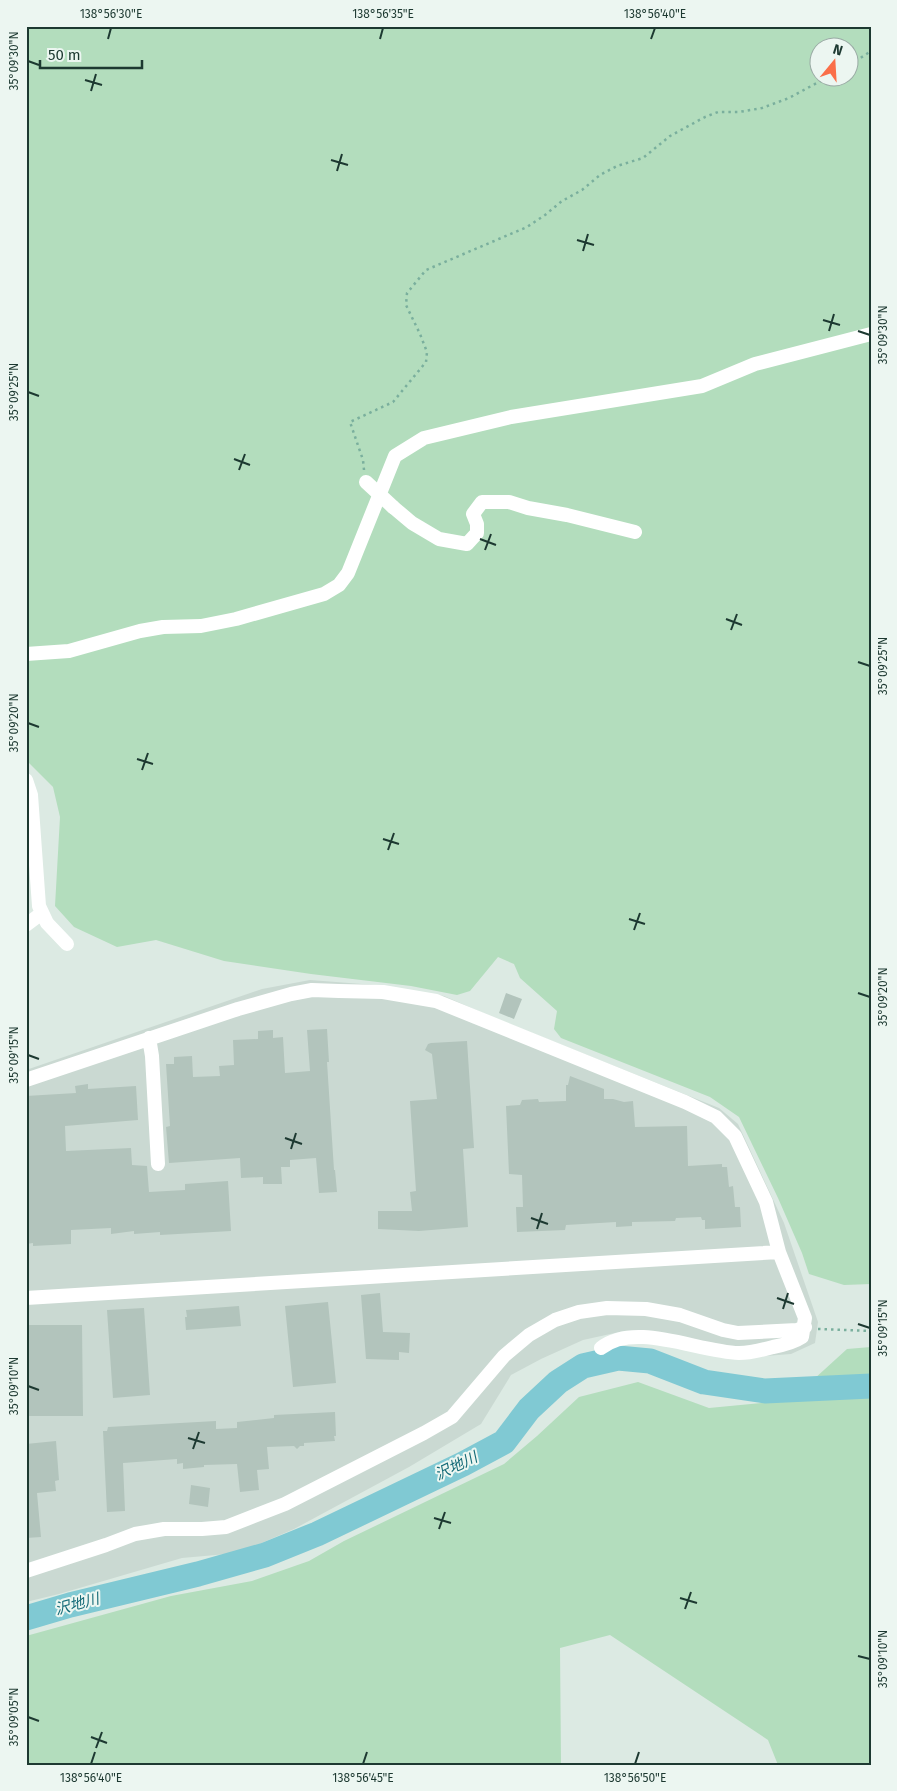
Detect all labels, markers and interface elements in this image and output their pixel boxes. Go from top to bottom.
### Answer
text: 138°56'30"E [80,7,142,21]
text: 138°56'35"E [352,7,414,21]
text: 138°56'40"E [624,7,686,21]
text: 35°09'30"N [7,31,21,91]
scale bar [40,38,142,70]
north arrow [810,38,860,88]
text: N [831,41,845,60]
text: 50 m [48,46,81,64]
text: 35°09'30"N [876,305,890,365]
text: 35°09'25"N [7,363,21,421]
text: 35°09'25"N [876,637,890,695]
text: 35°09'20"N [7,693,21,753]
text: 35°09'20"N [876,967,890,1027]
text: 35°09'15"N [7,1026,21,1084]
text: 35°09'15"N [876,1299,890,1357]
text: 35°09'10"N [7,1357,21,1415]
water label: 沢地川 [432,1447,482,1484]
water label: 沢地川 [53,1589,103,1619]
text: 35°09'10"N [876,1630,890,1688]
text: 35°09'05"N [7,1688,21,1746]
text: 138°56'40"E [60,1771,122,1785]
text: 138°56'45"E [332,1771,394,1785]
text: 138°56'50"E [604,1771,666,1785]

